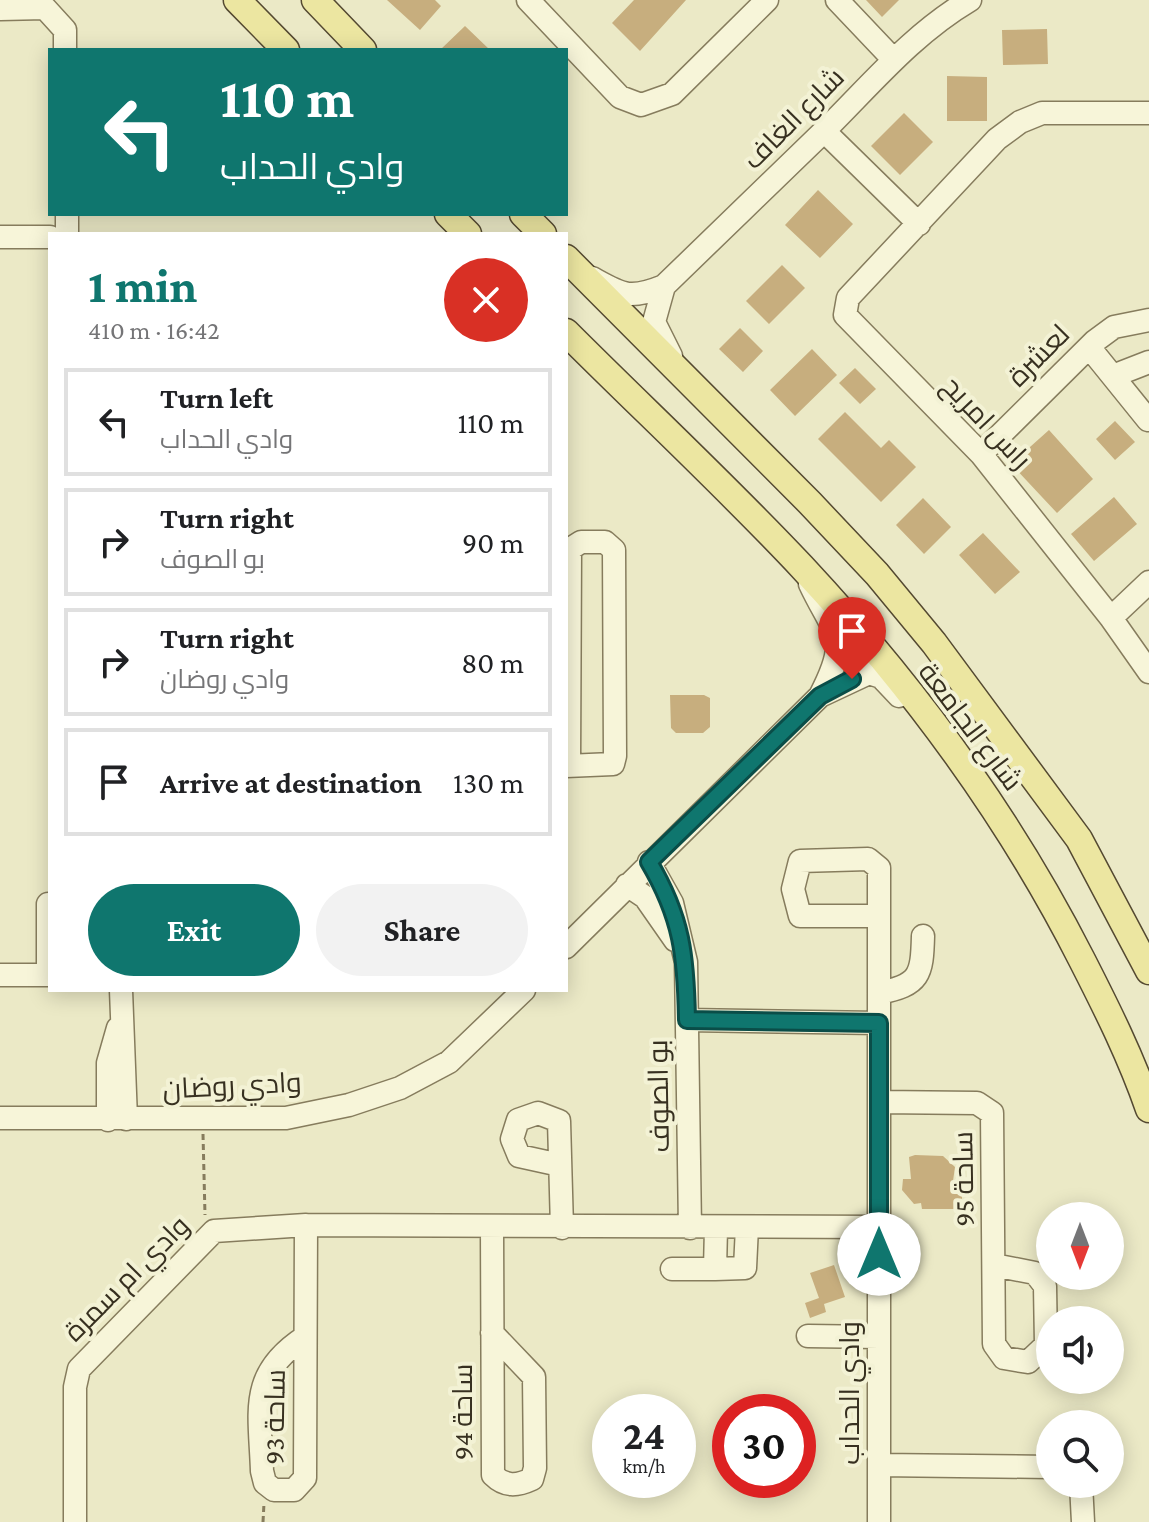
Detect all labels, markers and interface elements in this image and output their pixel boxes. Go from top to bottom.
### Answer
street label: شارع الغاف [737,62,852,177]
text: 110 m [220,67,354,129]
icon: left [88,80,192,184]
text: وادي الحداب [220,147,404,187]
button: close [444,258,528,342]
text: 1 min [88,259,197,312]
text: 410 m · 16:42 [88,316,220,345]
street label: لعشرة [1001,318,1075,392]
street label: راس امريح [934,370,1037,477]
text: Turn left [160,381,273,414]
icon: left [92,400,136,444]
text: 110 m [457,406,524,439]
text: وادي الحداب [160,425,293,454]
text: Turn right [160,501,294,534]
icon: right [92,520,136,564]
text: 90 m [462,526,524,559]
text: بو الصوف [160,545,265,574]
pin [818,597,886,679]
icon: arrive [830,609,874,653]
text: Turn right [160,621,294,654]
icon: right [92,640,136,684]
text: 80 m [461,646,524,679]
street label: شارع الجامعة [910,656,1029,798]
text: وادي روضان [160,665,289,694]
icon: arrive [92,760,136,804]
text: Arrive at destination [160,766,422,799]
text: 130 m [453,766,524,799]
button: Exit [88,884,300,976]
button: Share [316,884,528,976]
street label: بو الصوف [642,1039,675,1153]
street label: وادي روضان [162,1066,303,1111]
street label: ساحة 95 [947,1131,980,1227]
north arrow [1036,1202,1124,1290]
map controls [1036,1202,1124,1498]
street label: وادي ام سمرة [57,1209,199,1351]
position arrow [837,1212,921,1296]
button: sound [1036,1306,1124,1394]
street label: وادي الحداب [834,1321,871,1465]
street label: ساحة 94 [447,1364,478,1460]
street label: ساحة 93 [258,1369,291,1465]
speed limit sign: 30 [712,1394,816,1498]
button: search [1036,1410,1124,1498]
text: 24 [623,1413,665,1458]
text: km/h [622,1455,666,1477]

